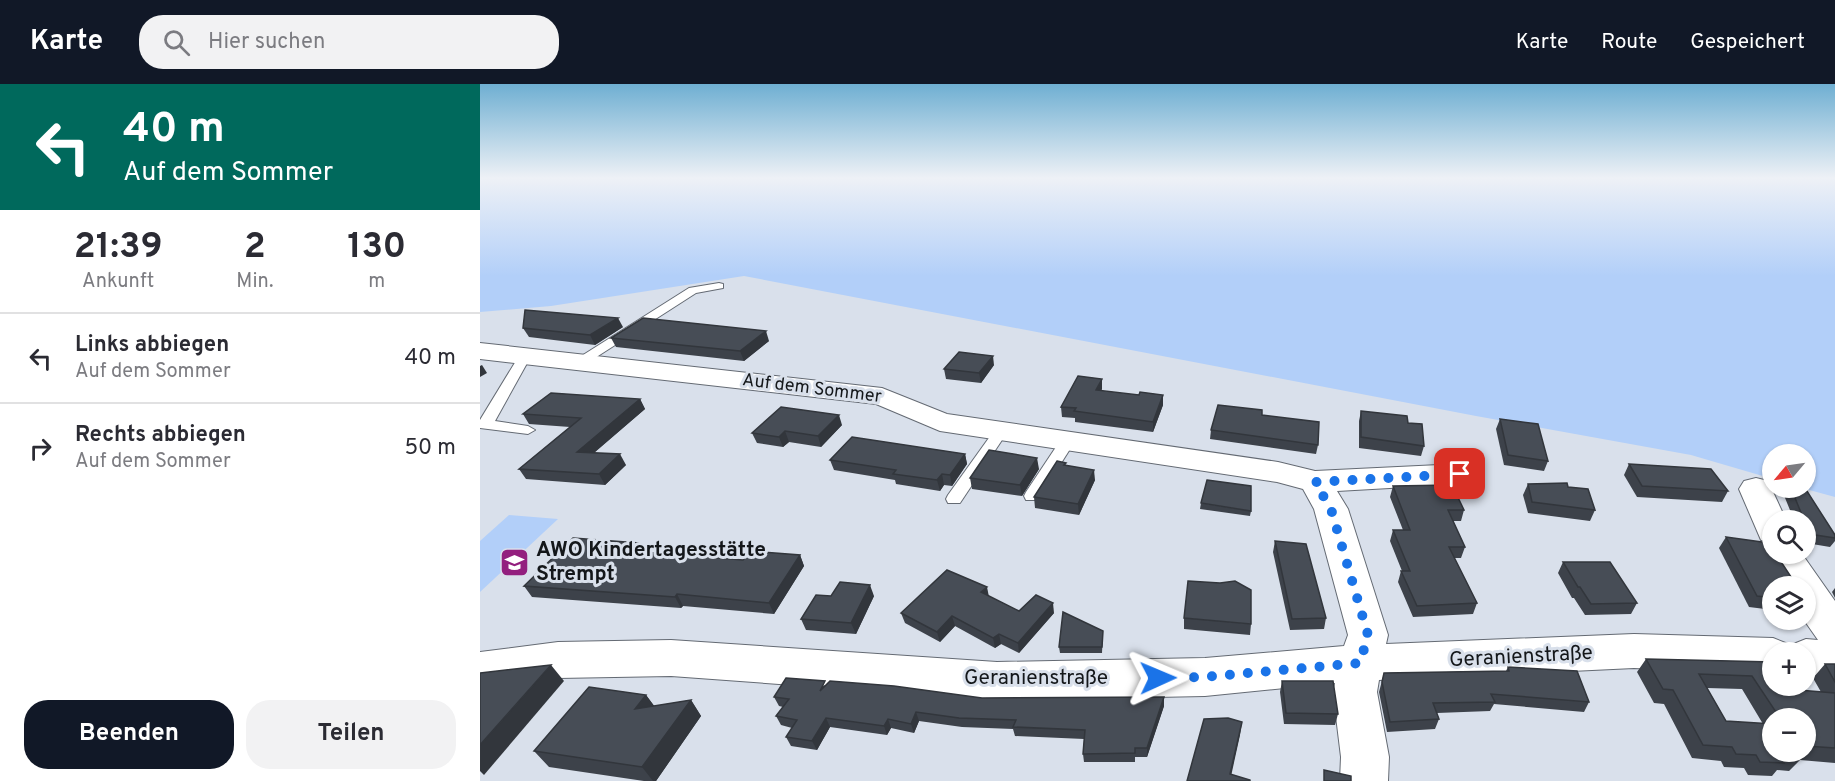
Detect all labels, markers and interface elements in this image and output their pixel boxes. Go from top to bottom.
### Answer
search box [139,15,559,69]
text: Karte [30,24,103,60]
icon: search [160,26,193,59]
text: Hier suchen [208,29,325,56]
text: Karte [1516,29,1568,56]
text: Route [1601,29,1657,56]
text: Gespeichert [1690,29,1805,56]
text: 40 m [123,104,225,157]
icon: left [24,108,102,186]
text: Auf dem Sommer [123,156,333,190]
text: 21:39 [74,225,163,271]
text: 2 [244,225,266,271]
text: 130 [347,225,406,271]
text: Ankunft [82,269,154,295]
text: Min. [236,269,273,295]
text: m [368,269,385,295]
text: Links abbiegen [75,332,229,359]
icon: left [24,342,57,375]
text: 40 m [404,345,456,372]
text: Auf dem Sommer [75,359,231,385]
street label: Auf dem Sommer [741,369,883,409]
text: Rechts abbiegen [75,422,246,449]
icon: right [24,432,57,465]
text: 50 m [404,435,456,462]
north arrow [1762,444,1816,498]
map controls [1762,444,1816,762]
pin [1434,448,1485,499]
text: Auf dem Sommer [75,449,231,475]
icon: arrive [1443,457,1476,490]
button: search [1762,510,1816,564]
place label: AWO Kindertagesstätte Strempt [536,537,766,588]
school or university icon: AWO Kindertagesstätte Strempt [499,546,531,578]
button: layers [1762,576,1816,630]
street label: Geranienstraße [1448,640,1594,674]
button: + [1762,642,1816,696]
position arrow [1126,646,1190,710]
street label: Geranienstraße [964,665,1108,692]
button: Beenden [24,700,234,769]
button: Teilen [246,700,456,769]
button: − [1762,708,1816,762]

